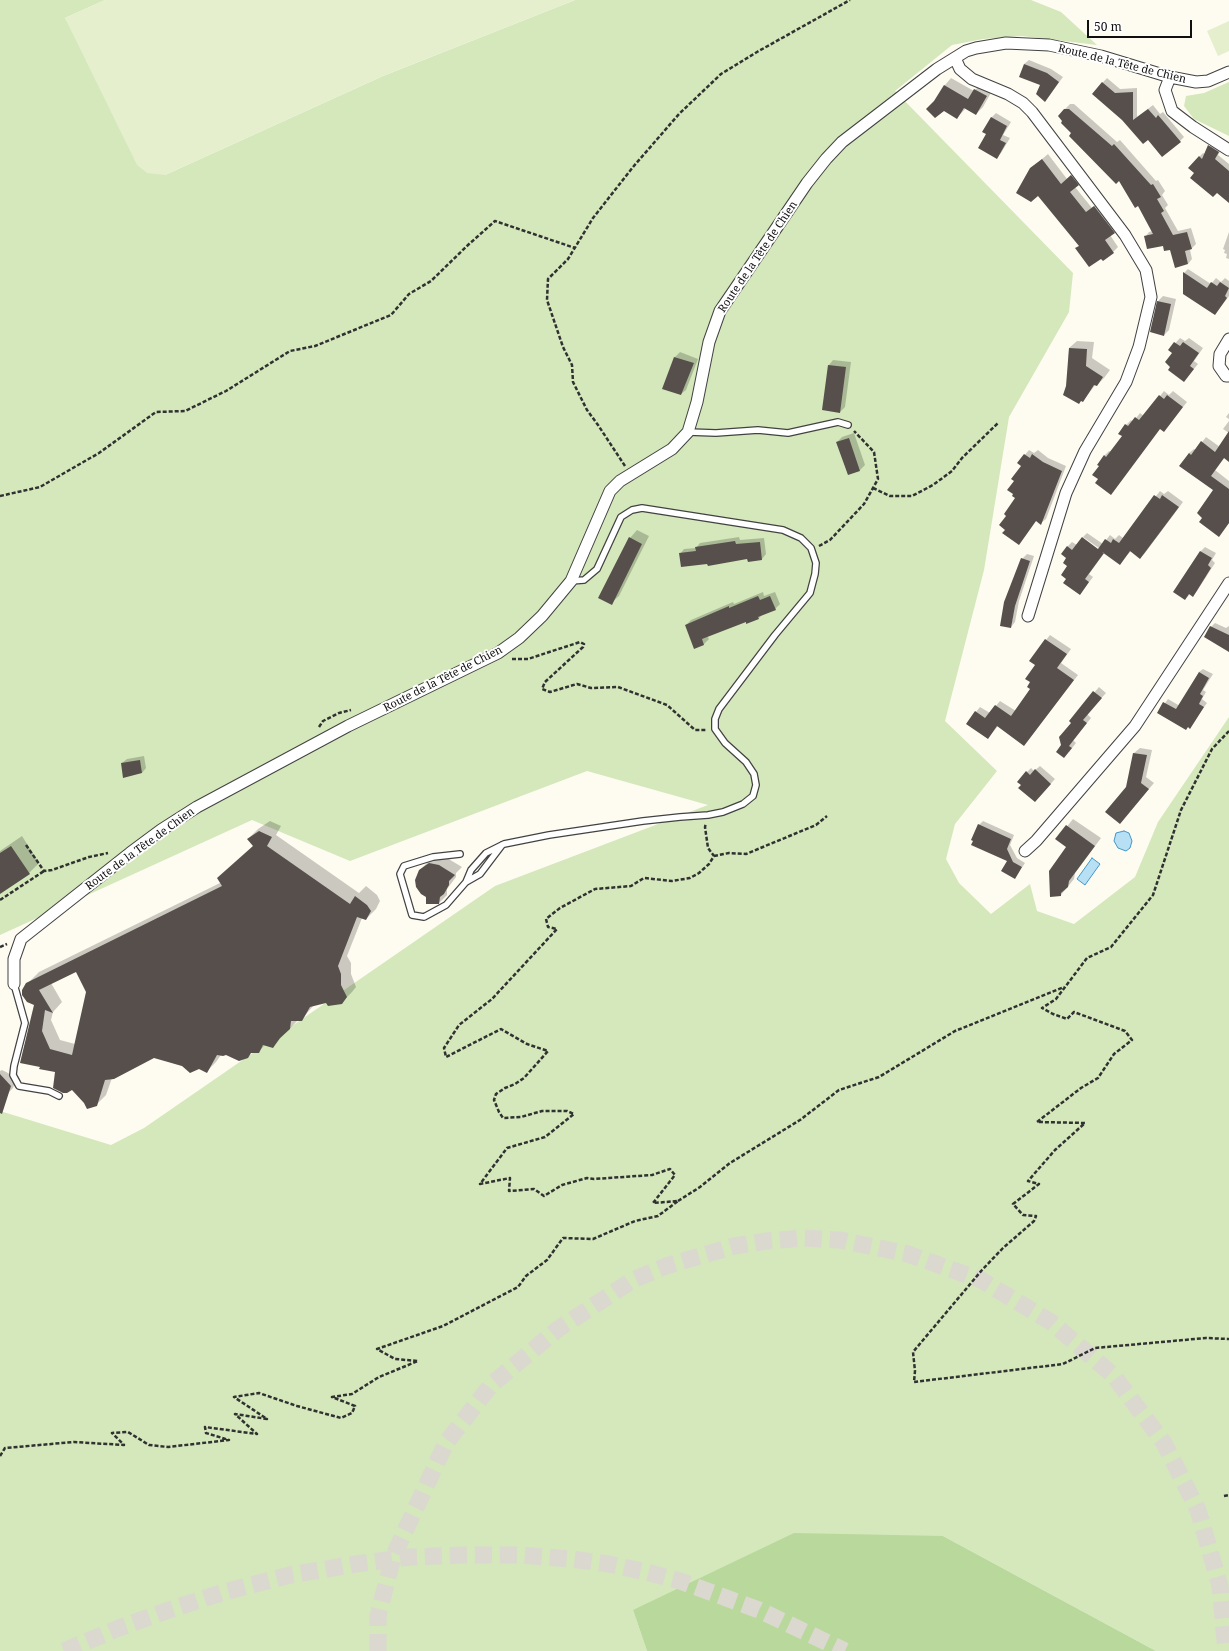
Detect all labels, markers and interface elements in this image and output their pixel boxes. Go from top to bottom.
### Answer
scale bar [1089,12,1194,38]
text: 50 m [1094,18,1122,35]
street label: Route de la Tête de Chien [1057,42,1187,86]
street label: Route de la Tête de Chien [716,199,800,315]
street label: Route de la Tête de Chien [381,643,505,715]
street label: Route de la Tête de Chien [83,805,197,893]

